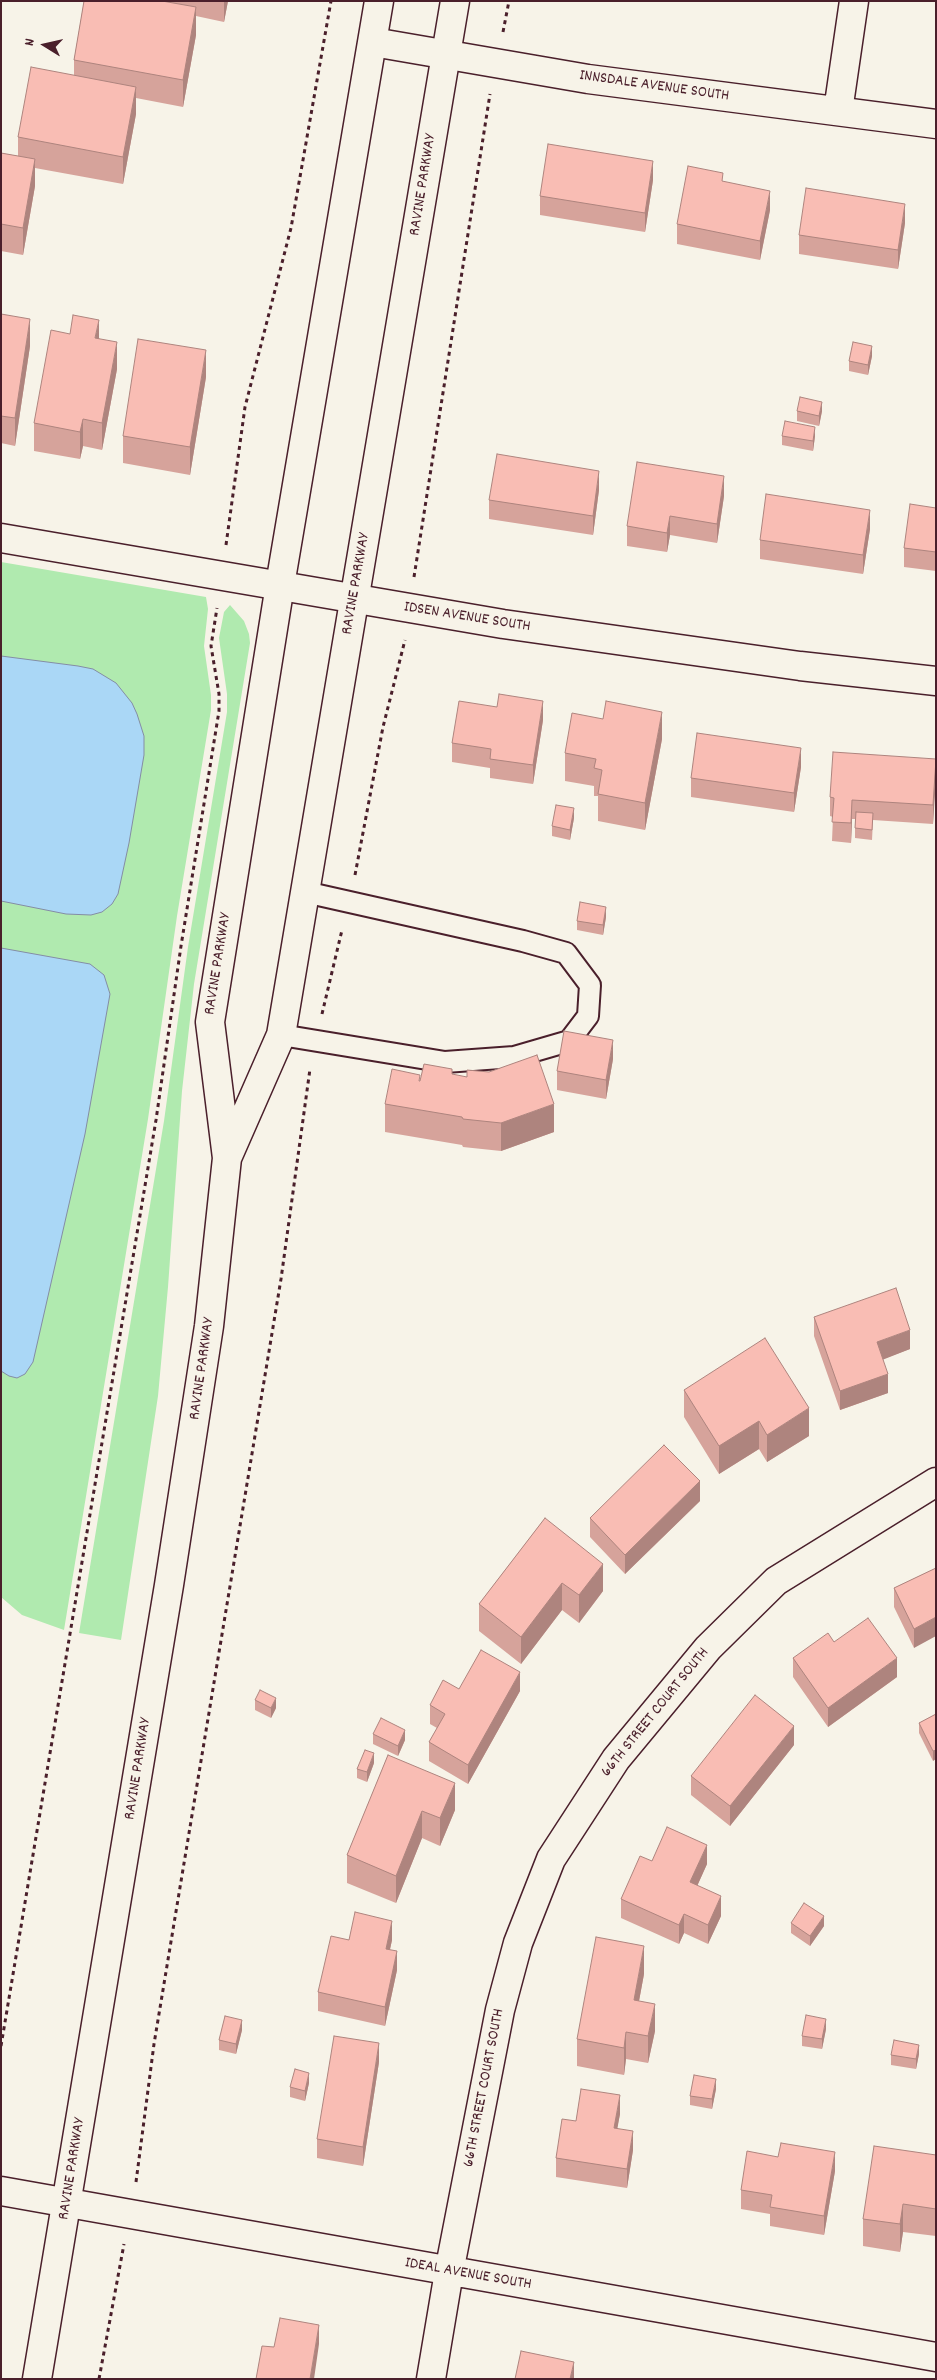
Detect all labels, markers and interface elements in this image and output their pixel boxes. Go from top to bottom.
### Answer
north arrow [20,20,70,70]
text: N [20,37,41,48]
street label: INNSDALE AVENUE SOUTH [578,67,730,107]
street label: RAVINE PARKWAY [406,133,442,237]
street label: RAVINE PARKWAY [339,532,375,636]
street label: IDSEN AVENUE SOUTH [402,599,532,637]
street label: RAVINE PARKWAY [201,912,237,1016]
street label: RAVINE PARKWAY [186,1317,220,1421]
street label: 66TH STREET COURT SOUTH [598,1644,714,1782]
street label: RAVINE PARKWAY [121,1717,157,1821]
street label: 66TH STREET COURT SOUTH [460,2007,510,2169]
street label: RAVINE PARKWAY [55,2117,91,2221]
street label: IDEAL AVENUE SOUTH [403,2254,533,2296]

